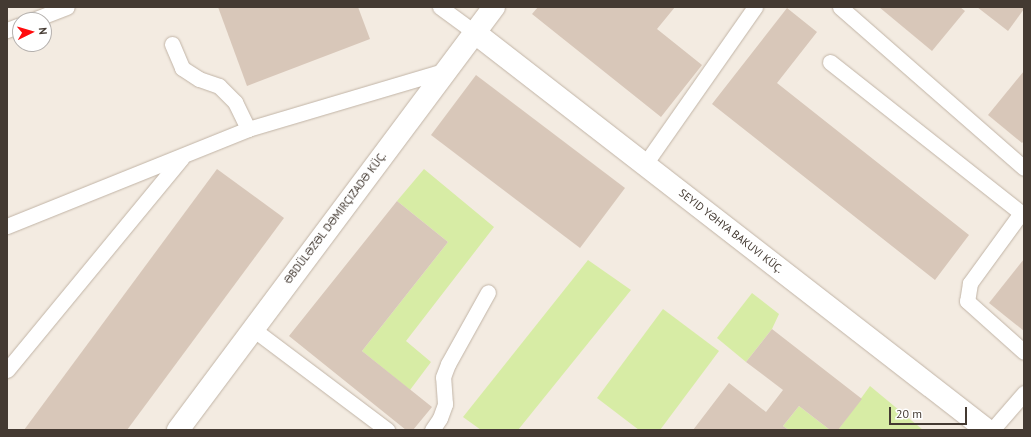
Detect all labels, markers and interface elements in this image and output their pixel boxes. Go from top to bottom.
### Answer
north arrow [12,12,52,52]
text: N [36,27,50,35]
street label: ƏBDÜLƏZƏL DƏMIRÇIZADƏ KÜÇ. [281,149,389,287]
street label: SEYID YƏHYA BAKUVI KÜÇ. [676,186,786,276]
scale bar [891,399,969,425]
text: 20 m [896,406,922,421]

